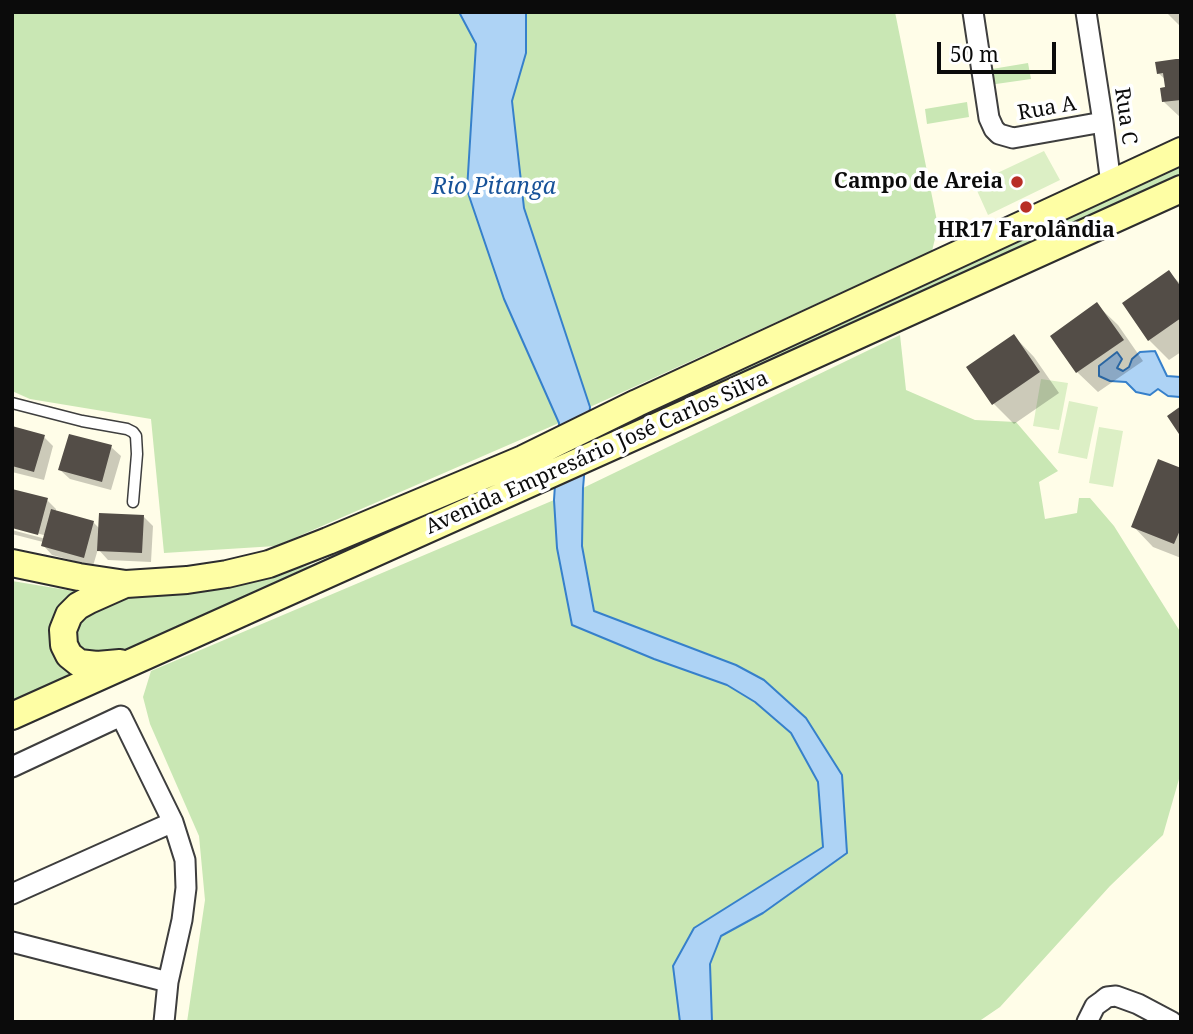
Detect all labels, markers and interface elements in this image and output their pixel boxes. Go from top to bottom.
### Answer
scale bar [941,28,1060,72]
text: 50 m [950,40,999,68]
street label: Rua C [1109,86,1141,146]
street label: Rua A [1016,91,1078,127]
place label: Campo de Areia [834,169,1003,195]
water label: Rio Pitanga [432,173,556,201]
marker: Campo de Areia [1009,174,1025,190]
marker: HR17 Farolândia [1018,199,1034,215]
place label: HR17 Farolândia [937,218,1115,244]
street label: Avenida Empresário José Carlos Silva [422,366,772,540]

